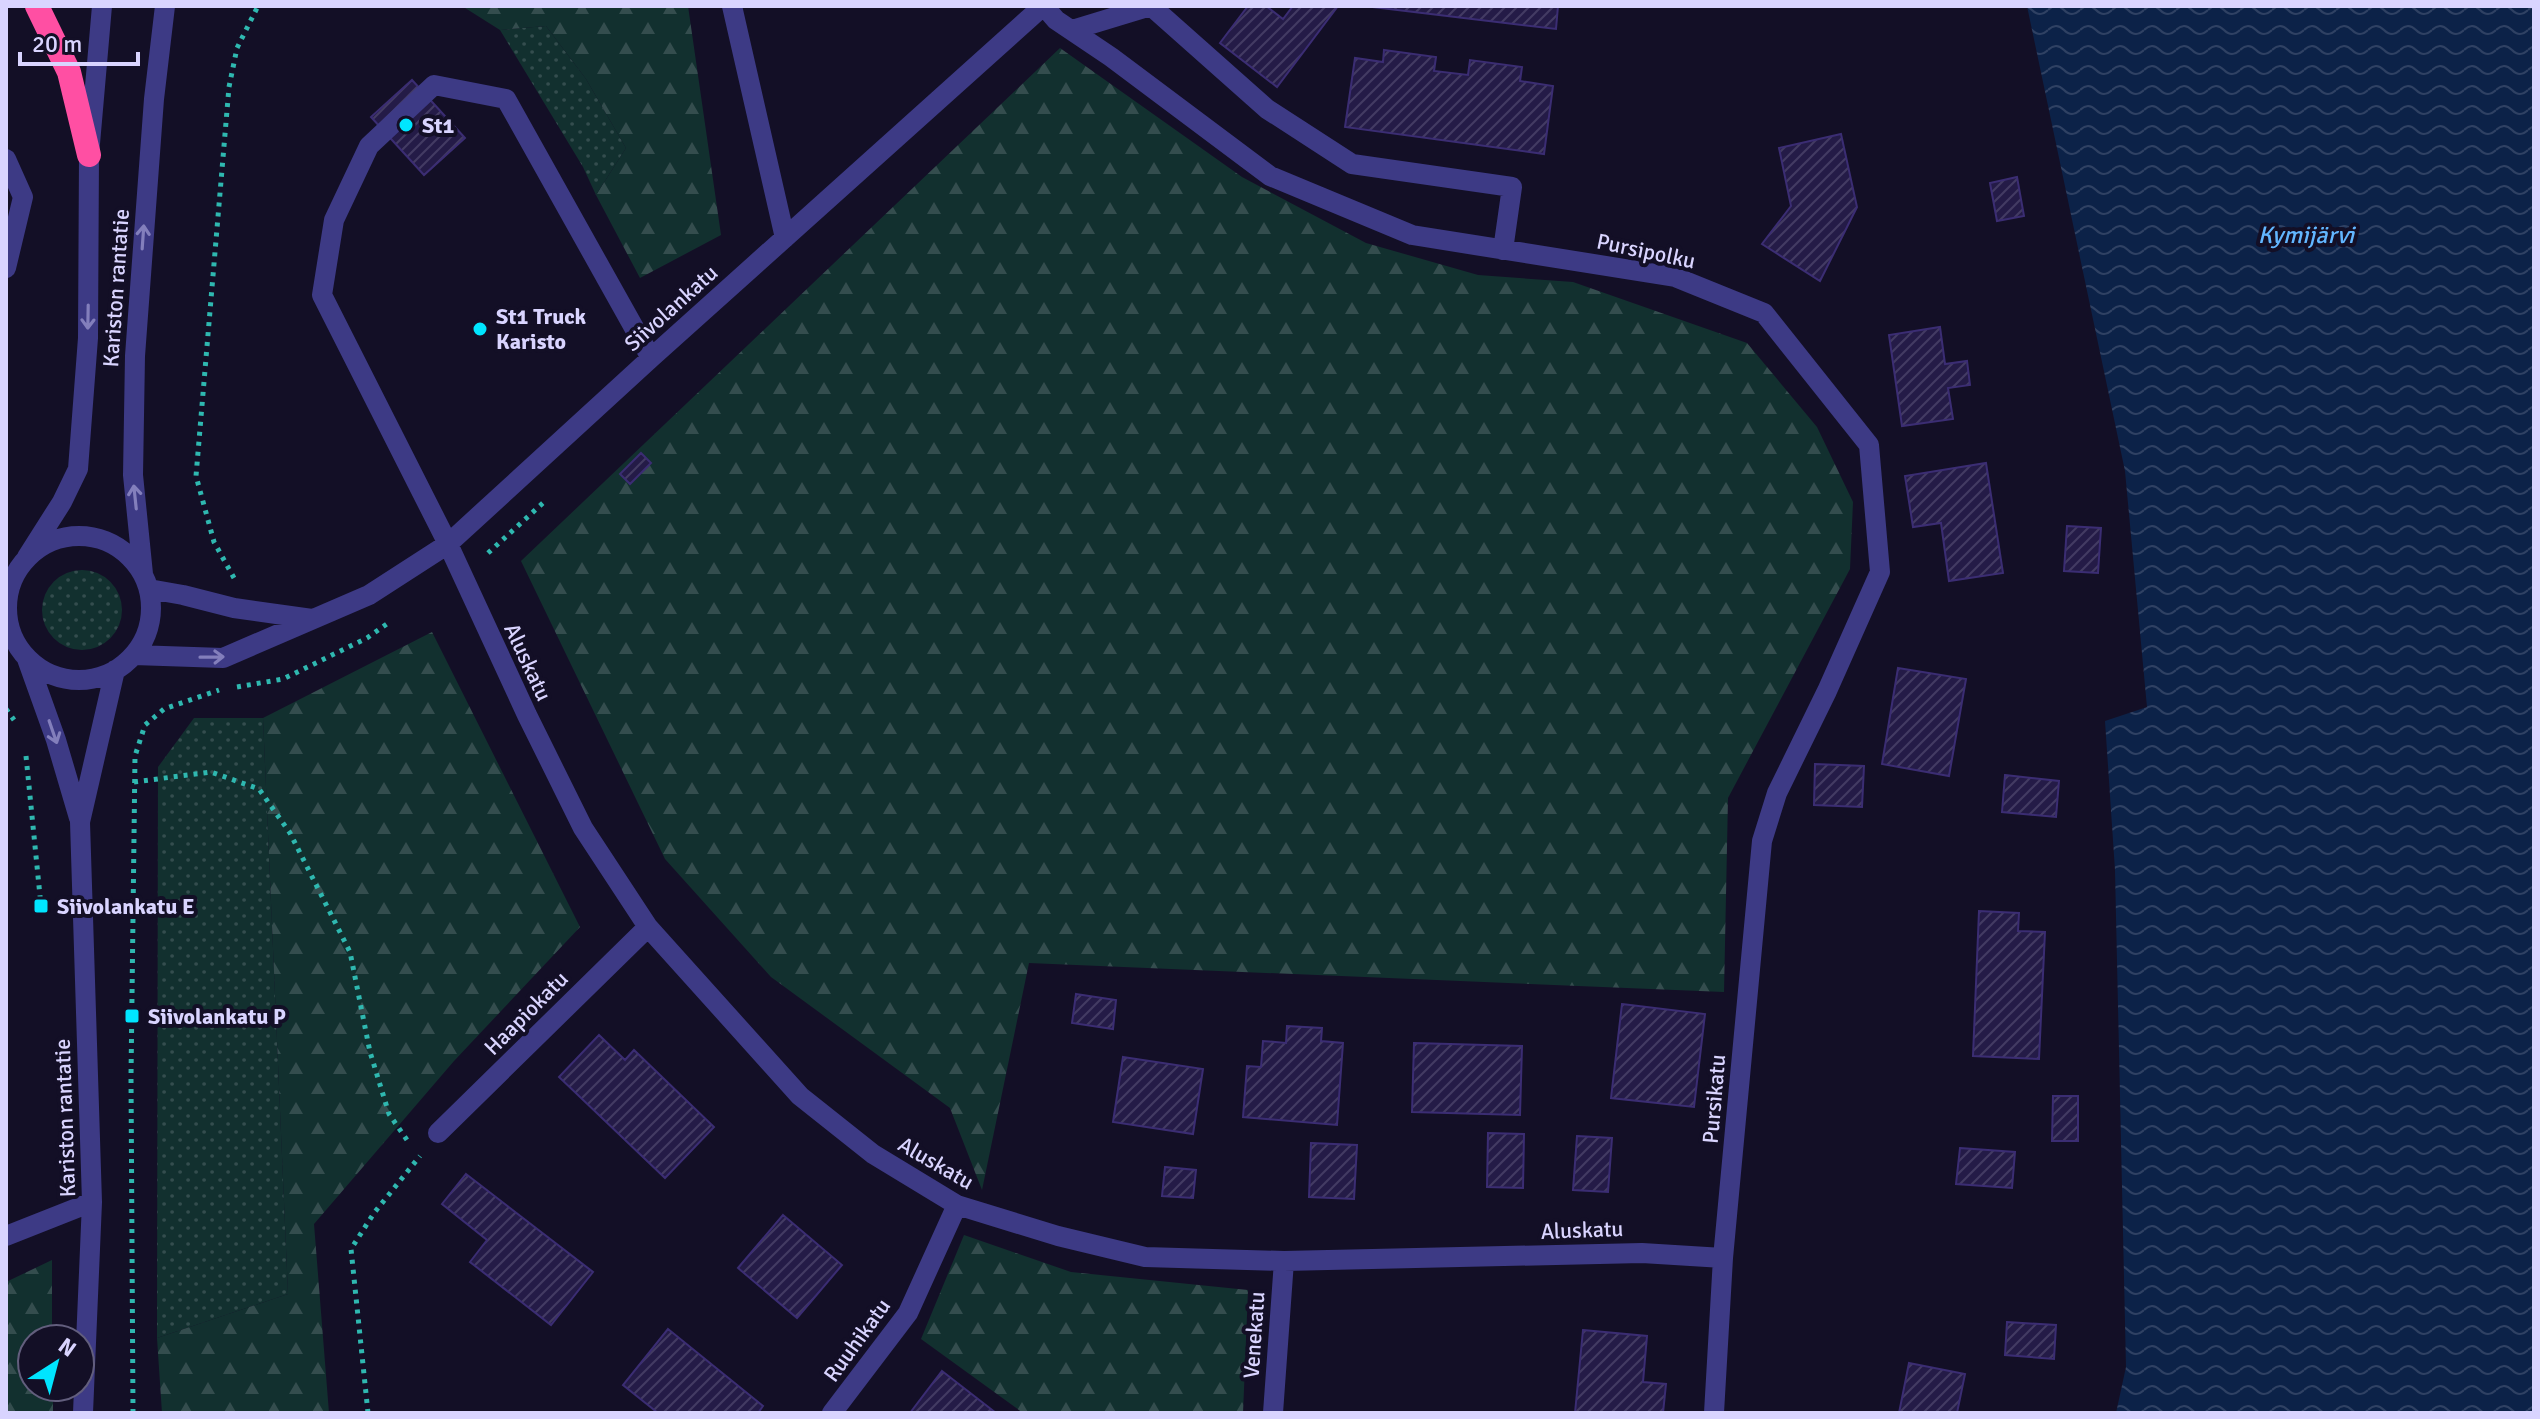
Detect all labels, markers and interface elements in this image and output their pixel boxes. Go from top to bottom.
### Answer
scale bar [20,16,138,66]
text: 20 m [32,29,82,59]
place label: St1 [422,112,454,139]
marker: St1 [397,116,415,134]
street label: Kariston rantatie [97,208,135,368]
water label: Kymijärvi [2258,220,2356,250]
one-way arrow [136,224,151,251]
street label: Pursipolku [1594,227,1698,275]
street label: Siivolankatu [619,259,723,357]
one-way arrow [80,303,96,330]
place label: St1 Truck Karisto [496,303,587,355]
marker: St1 Truck Karisto [471,320,489,338]
one-way arrow [127,484,142,511]
street label: Aluskatu [498,619,558,705]
one-way arrow [198,649,225,664]
one-way arrow [47,719,62,744]
place label: Siivolankatu E [57,893,195,920]
marker: Siivolankatu E [32,897,50,915]
street label: Haapiokatu [478,965,574,1061]
place label: Siivolankatu P [148,1003,286,1030]
marker: Siivolankatu P [123,1007,141,1025]
street label: Kariston rantatie [49,1038,81,1198]
street label: Pursikatu [1697,1053,1731,1145]
street label: Aluskatu [893,1131,979,1195]
street label: Aluskatu [1540,1215,1624,1245]
street label: Venekatu [1237,1291,1271,1379]
street label: Ruuhikatu [818,1293,896,1387]
north arrow [16,1323,96,1403]
text: N [53,1332,82,1363]

